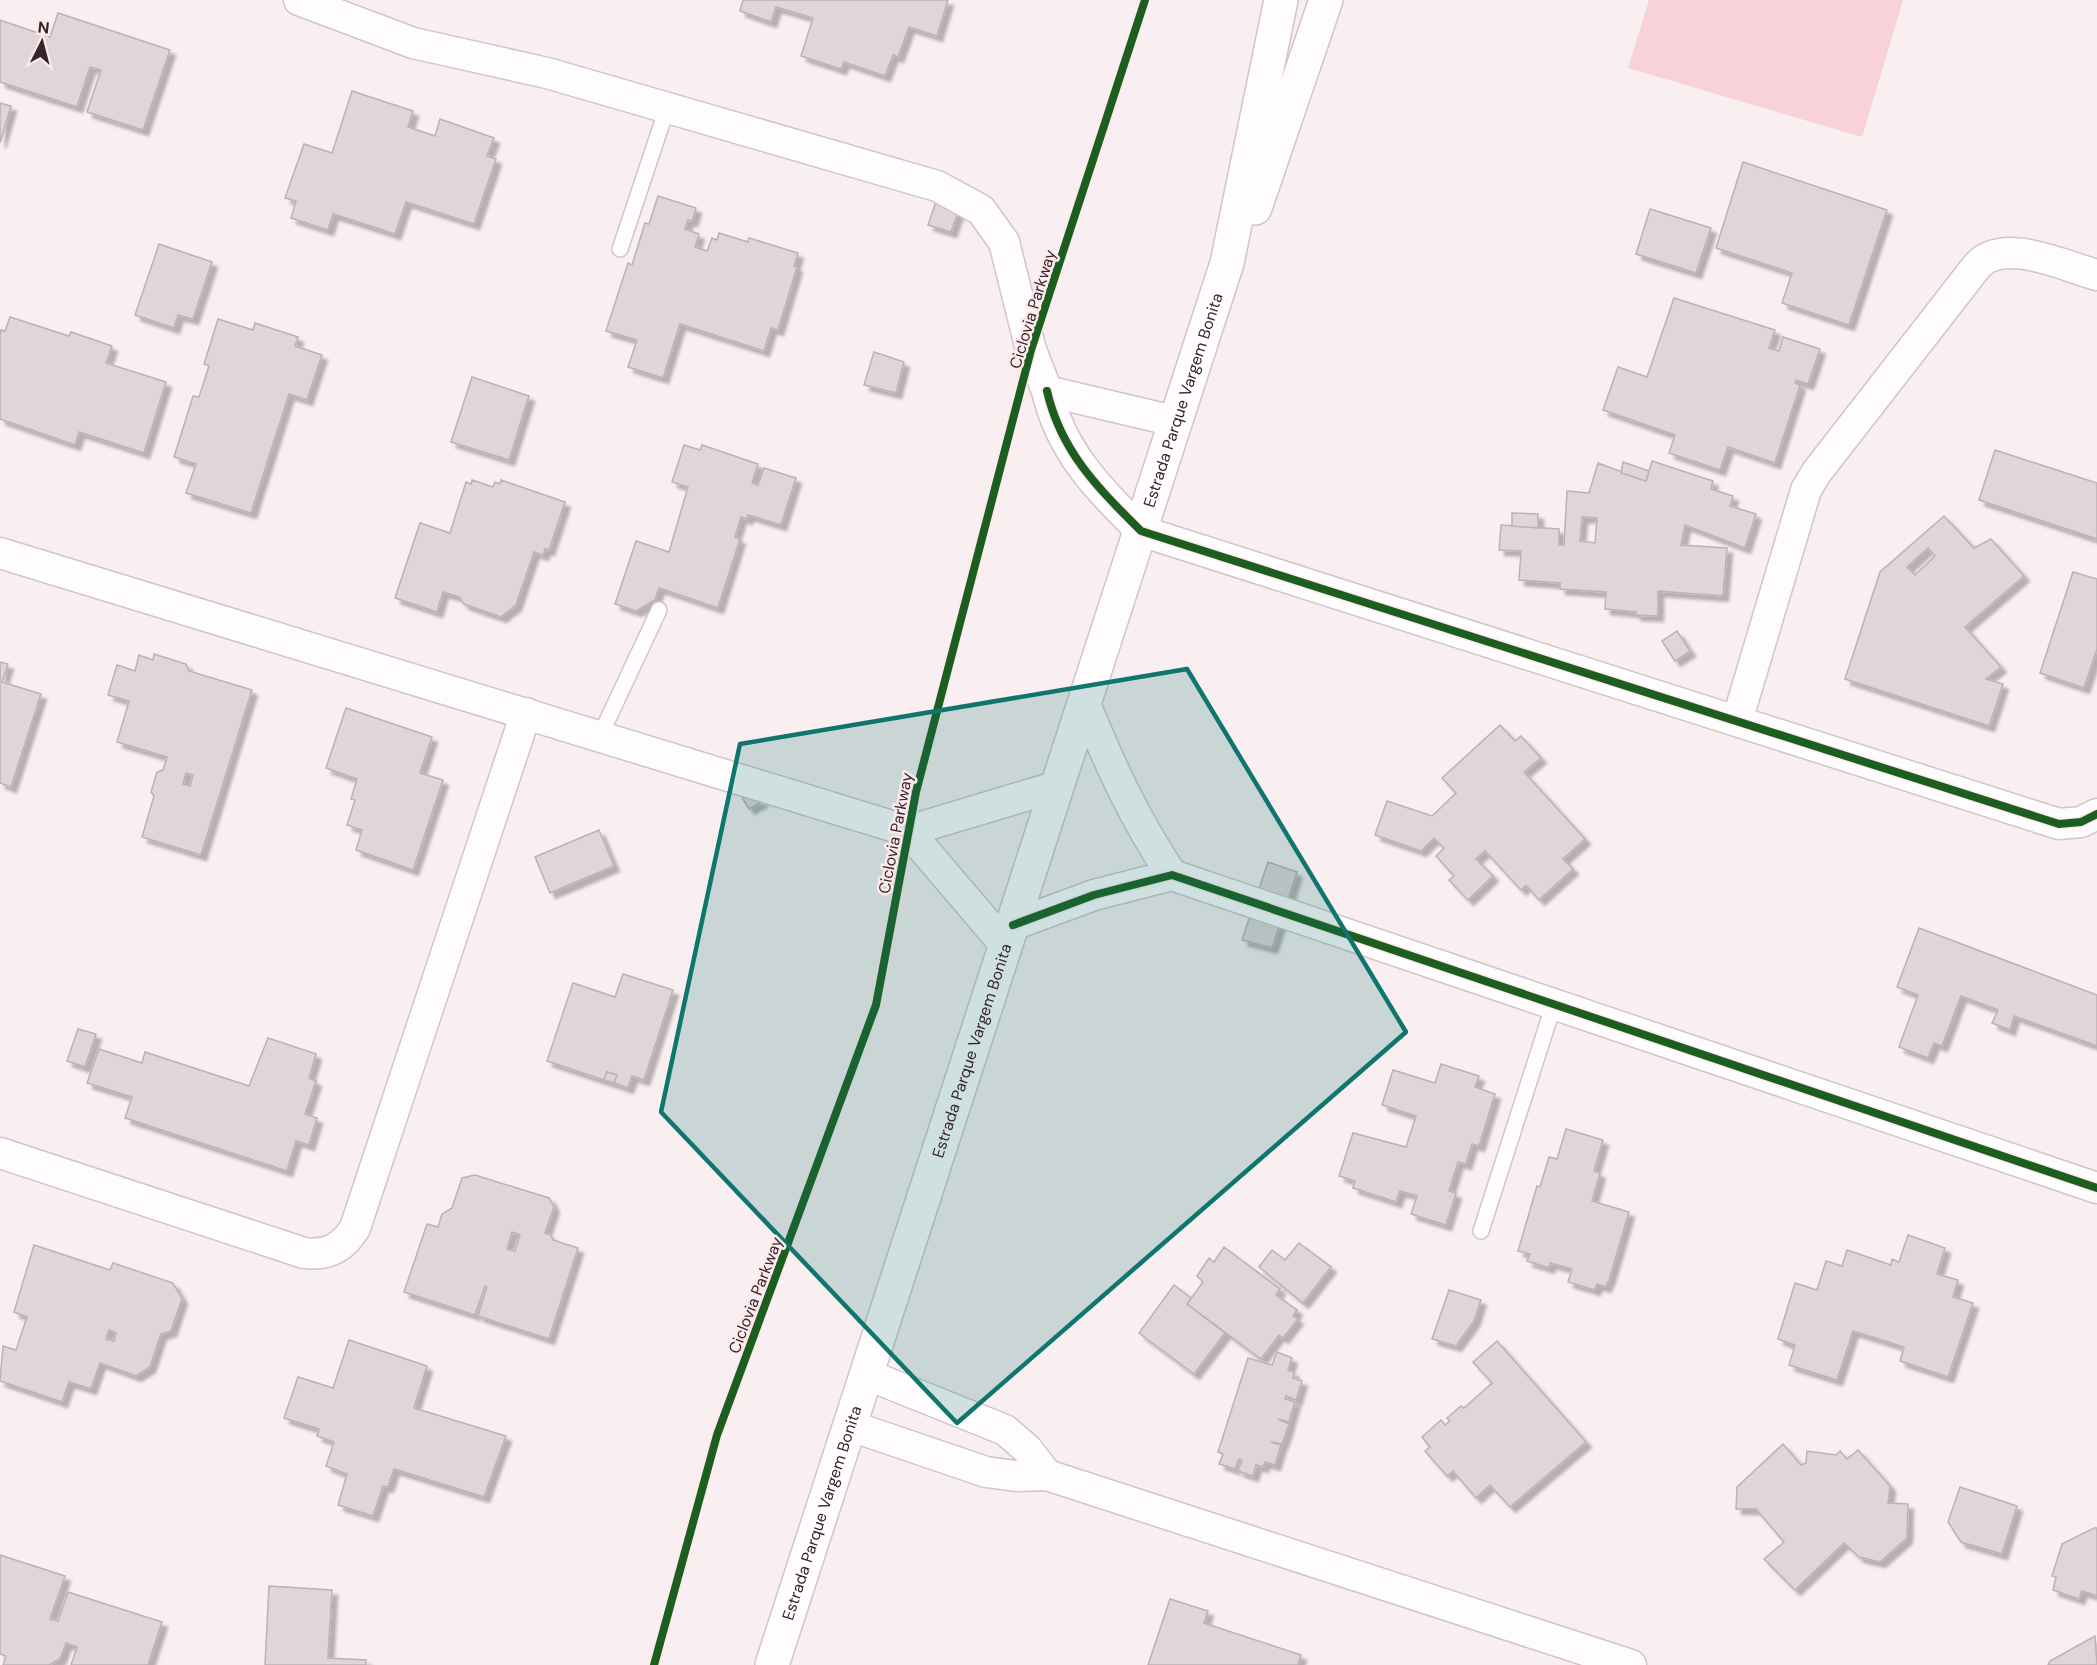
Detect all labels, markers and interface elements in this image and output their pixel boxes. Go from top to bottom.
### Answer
north arrow [12,12,72,72]
text: N [37,17,50,39]
street label: Ciclovia Parkway [1004,247,1061,371]
street label: Estrada Parque Vargem Bonita [1138,290,1228,510]
street label: Ciclovia Parkway [873,771,918,896]
street label: Estrada Parque Vargem Bonita [927,941,1016,1161]
street label: Ciclovia Parkway [724,1234,787,1356]
street label: Estrada Parque Vargem Bonita [777,1403,866,1623]

